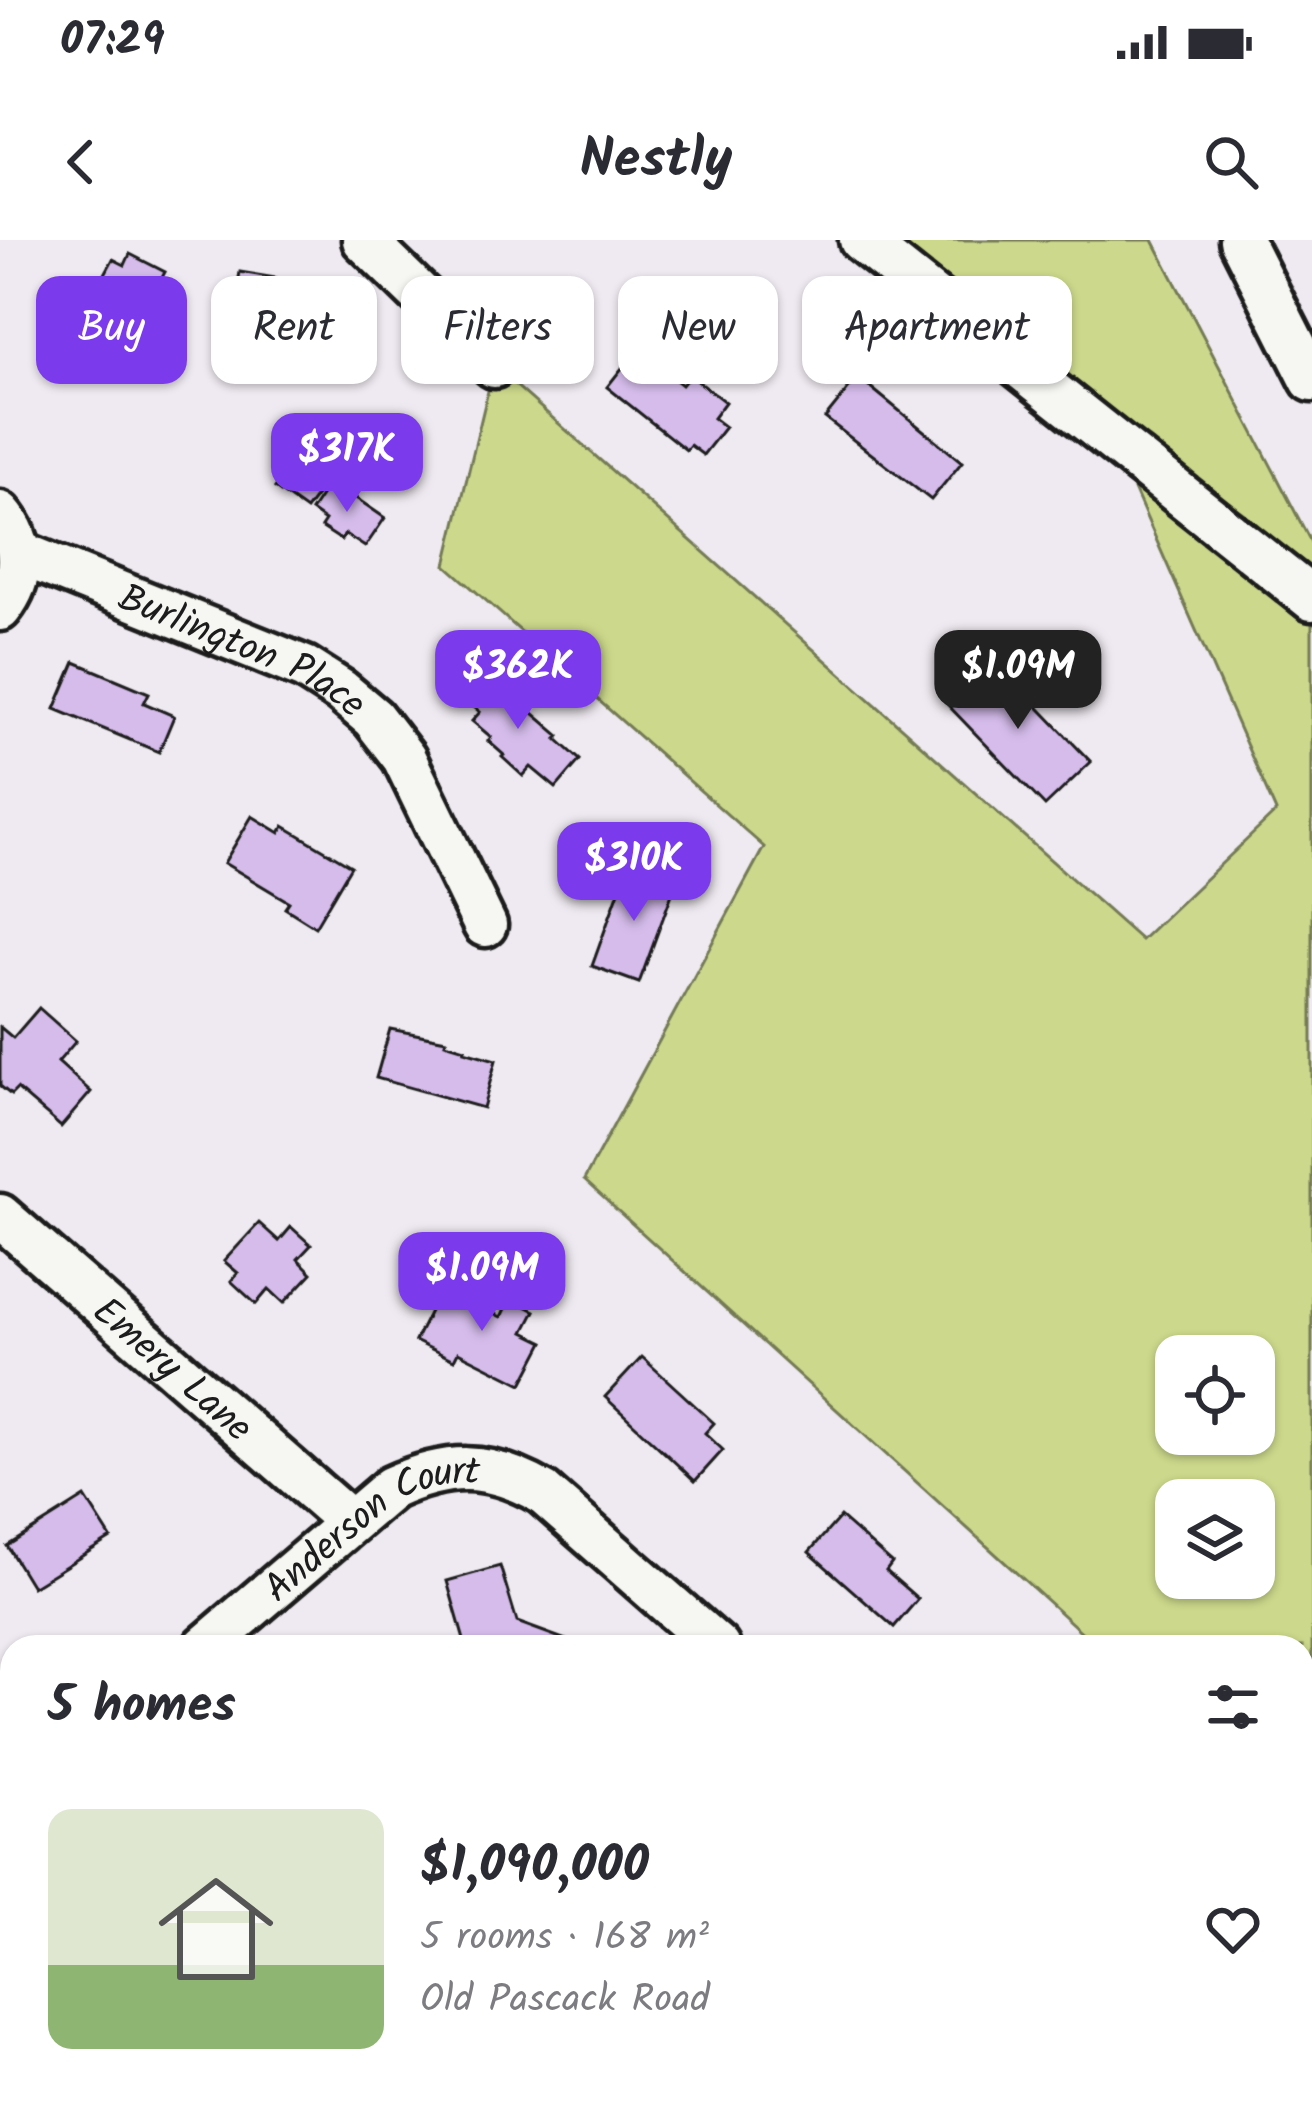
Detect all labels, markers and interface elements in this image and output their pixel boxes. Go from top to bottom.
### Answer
text: 07:29 [60,6,164,78]
text: Nestly [580,119,732,205]
icon: back [48,129,114,195]
icon: search [1198,129,1264,195]
chip: Buy [36,276,187,384]
chip: Rent [211,276,377,384]
chip: Filters [401,276,594,384]
chip: New [618,276,778,384]
chip: Apartment [802,276,1072,384]
pin: $317K [263,413,431,515]
text: $317K [298,421,396,483]
street label: Burlington Place [108,569,379,735]
pin: $362K [434,630,602,732]
pin: $1.09M [920,630,1116,732]
text: $362K [462,638,574,700]
text: $1.09M [961,638,1075,700]
pin: $310K [550,822,718,924]
text: $310K [584,830,684,892]
pin: $1.09M [384,1232,580,1334]
text: $1.09M [425,1240,539,1302]
street label: Emery Lane [77,1283,266,1459]
map controls [1155,1335,1275,1599]
button: locate [1155,1335,1275,1455]
street label: Anderson Court [251,1442,482,1619]
button: layers [1155,1479,1275,1599]
text: 5 homes [48,1667,236,1748]
icon: filters [1200,1674,1266,1740]
text: $1,090,000 [420,1827,649,1908]
icon: home [144,1857,288,2001]
icon: heart [1200,1896,1266,1962]
text: 5 rooms · 168 m² [420,1908,709,1970]
text: Old Pascack Road [420,1970,710,2032]

